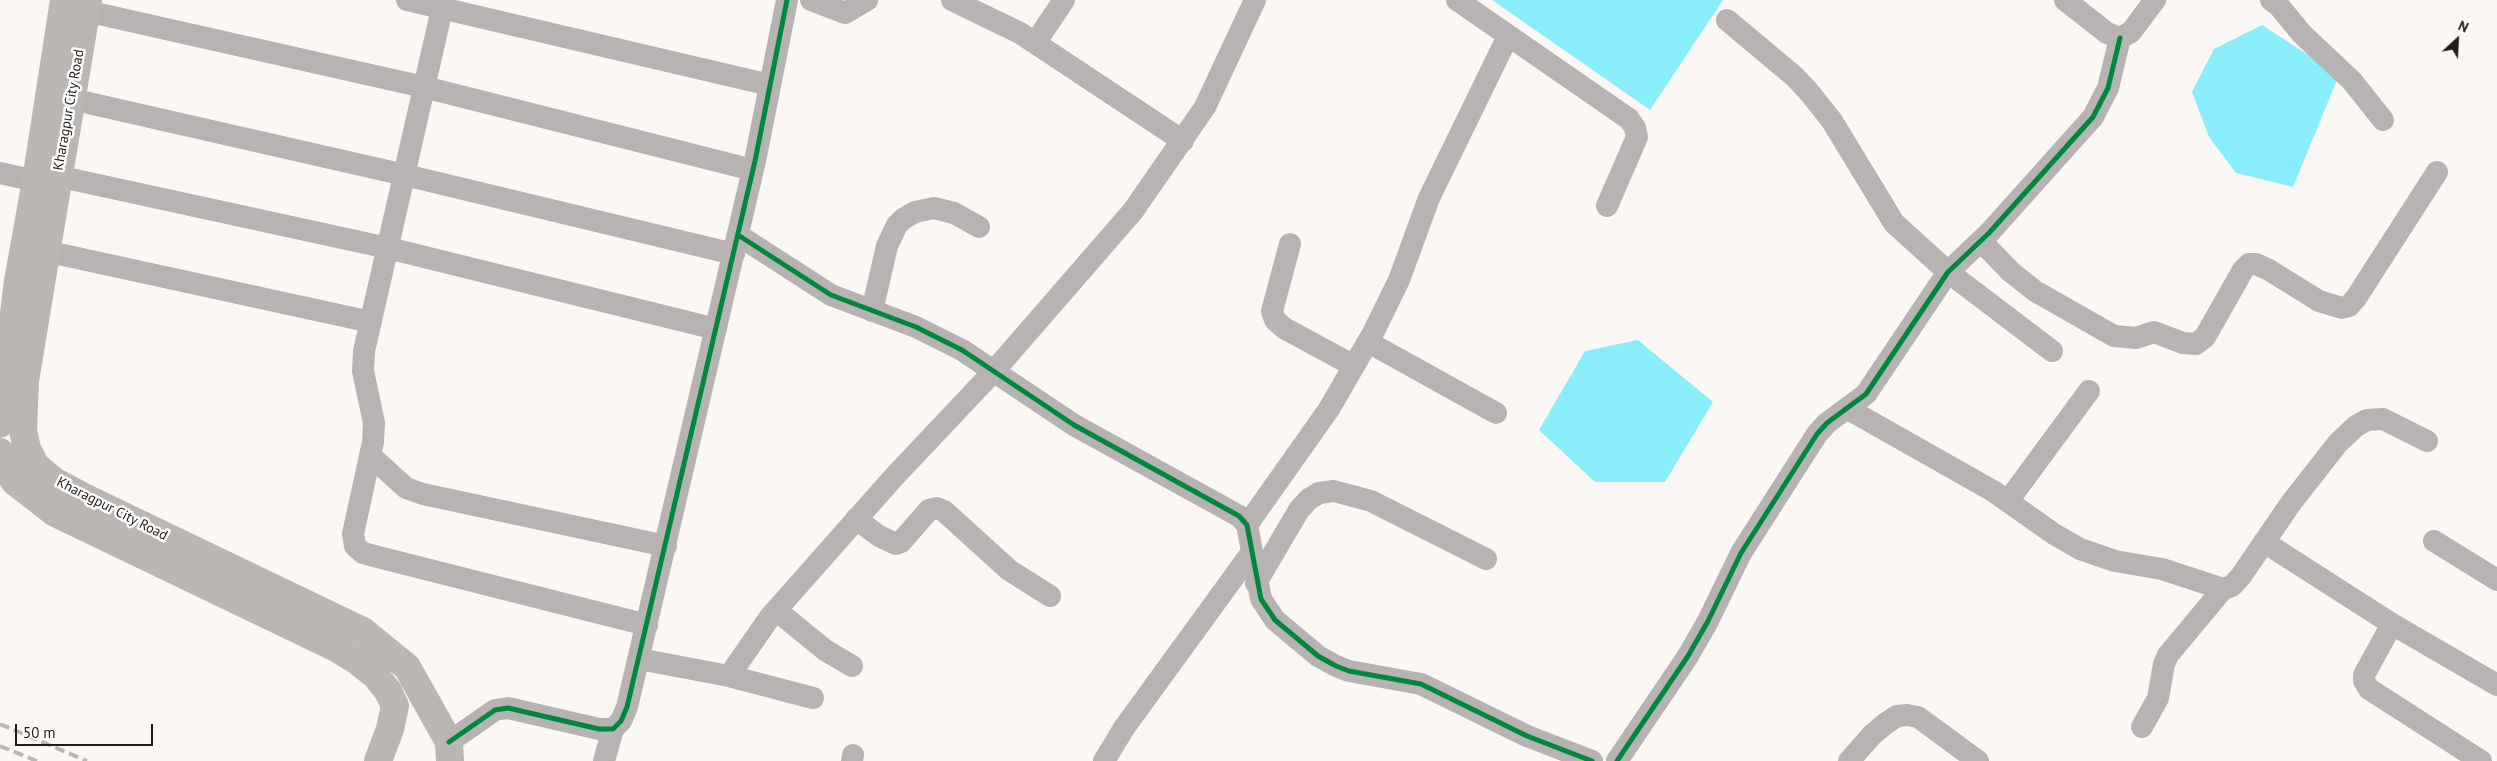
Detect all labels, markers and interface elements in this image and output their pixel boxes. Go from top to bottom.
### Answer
north arrow [2432,15,2482,65]
text: N [2455,16,2471,37]
street label: Kharagpur City Road [50,48,88,172]
street label: Kharagpur City Road [54,474,170,544]
scale bar [18,714,155,746]
text: 50 m [23,723,56,742]

